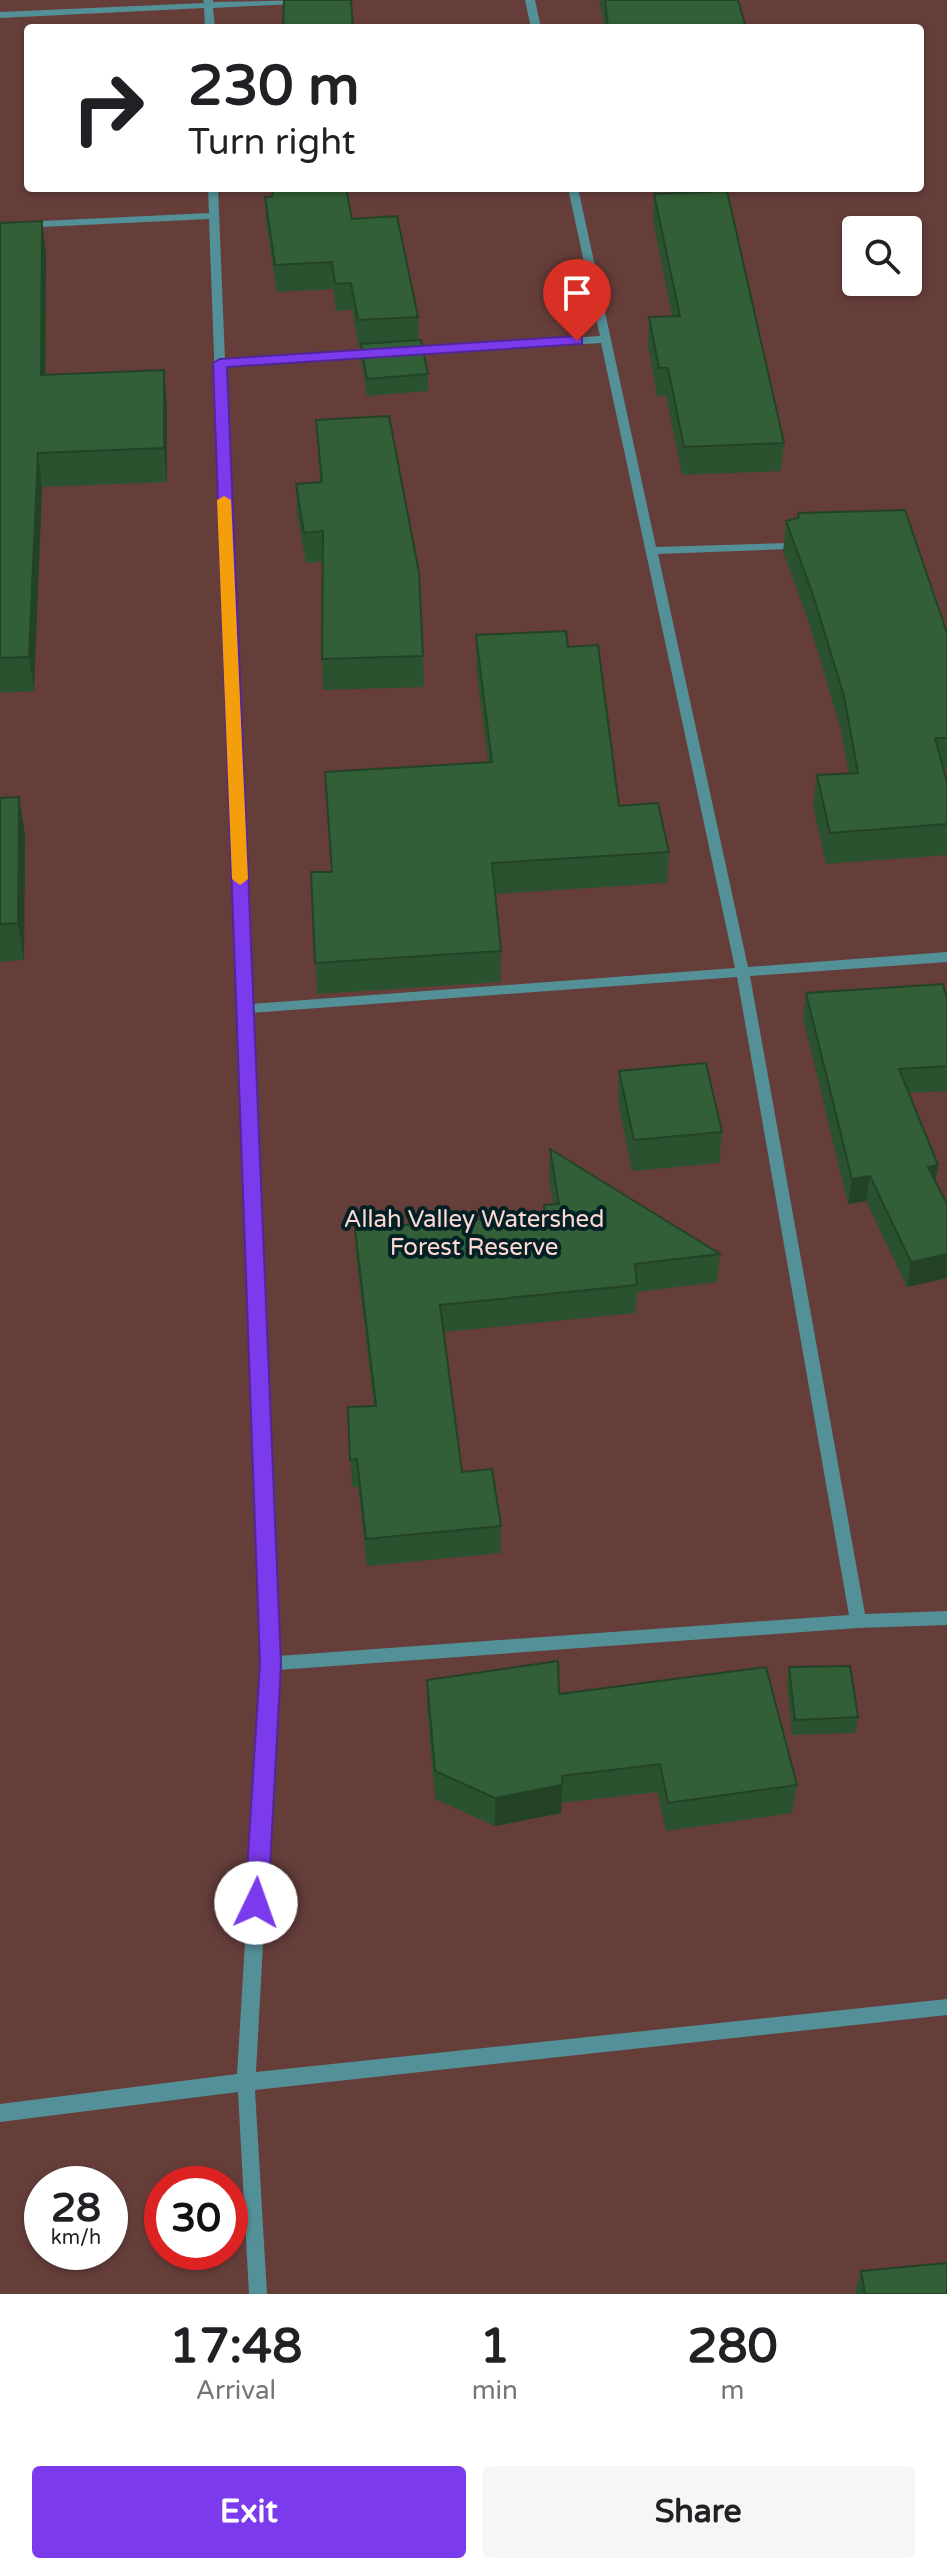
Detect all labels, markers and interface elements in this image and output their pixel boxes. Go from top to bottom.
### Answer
text: 230 m [188,53,359,120]
icon: right [56,56,160,160]
text: Turn right [188,121,355,164]
map controls [842,216,922,296]
button: search [842,216,922,296]
pin [543,259,611,341]
icon: arrive [555,271,599,315]
park label: Allah Valley Watershed Forest Reserve [344,1205,604,1262]
position arrow [214,1861,298,1945]
speed limit sign: 30 [144,2166,248,2270]
text: 28 [51,2184,101,2232]
text: km/h [51,2226,101,2250]
text: 17:48 [169,2318,302,2376]
text: 1 [480,2318,510,2376]
text: 280 [687,2318,778,2376]
text: Arrival [196,2375,276,2406]
text: min [472,2375,518,2406]
text: m [721,2375,744,2406]
button: Exit [32,2466,466,2558]
button: Share [482,2466,915,2558]

